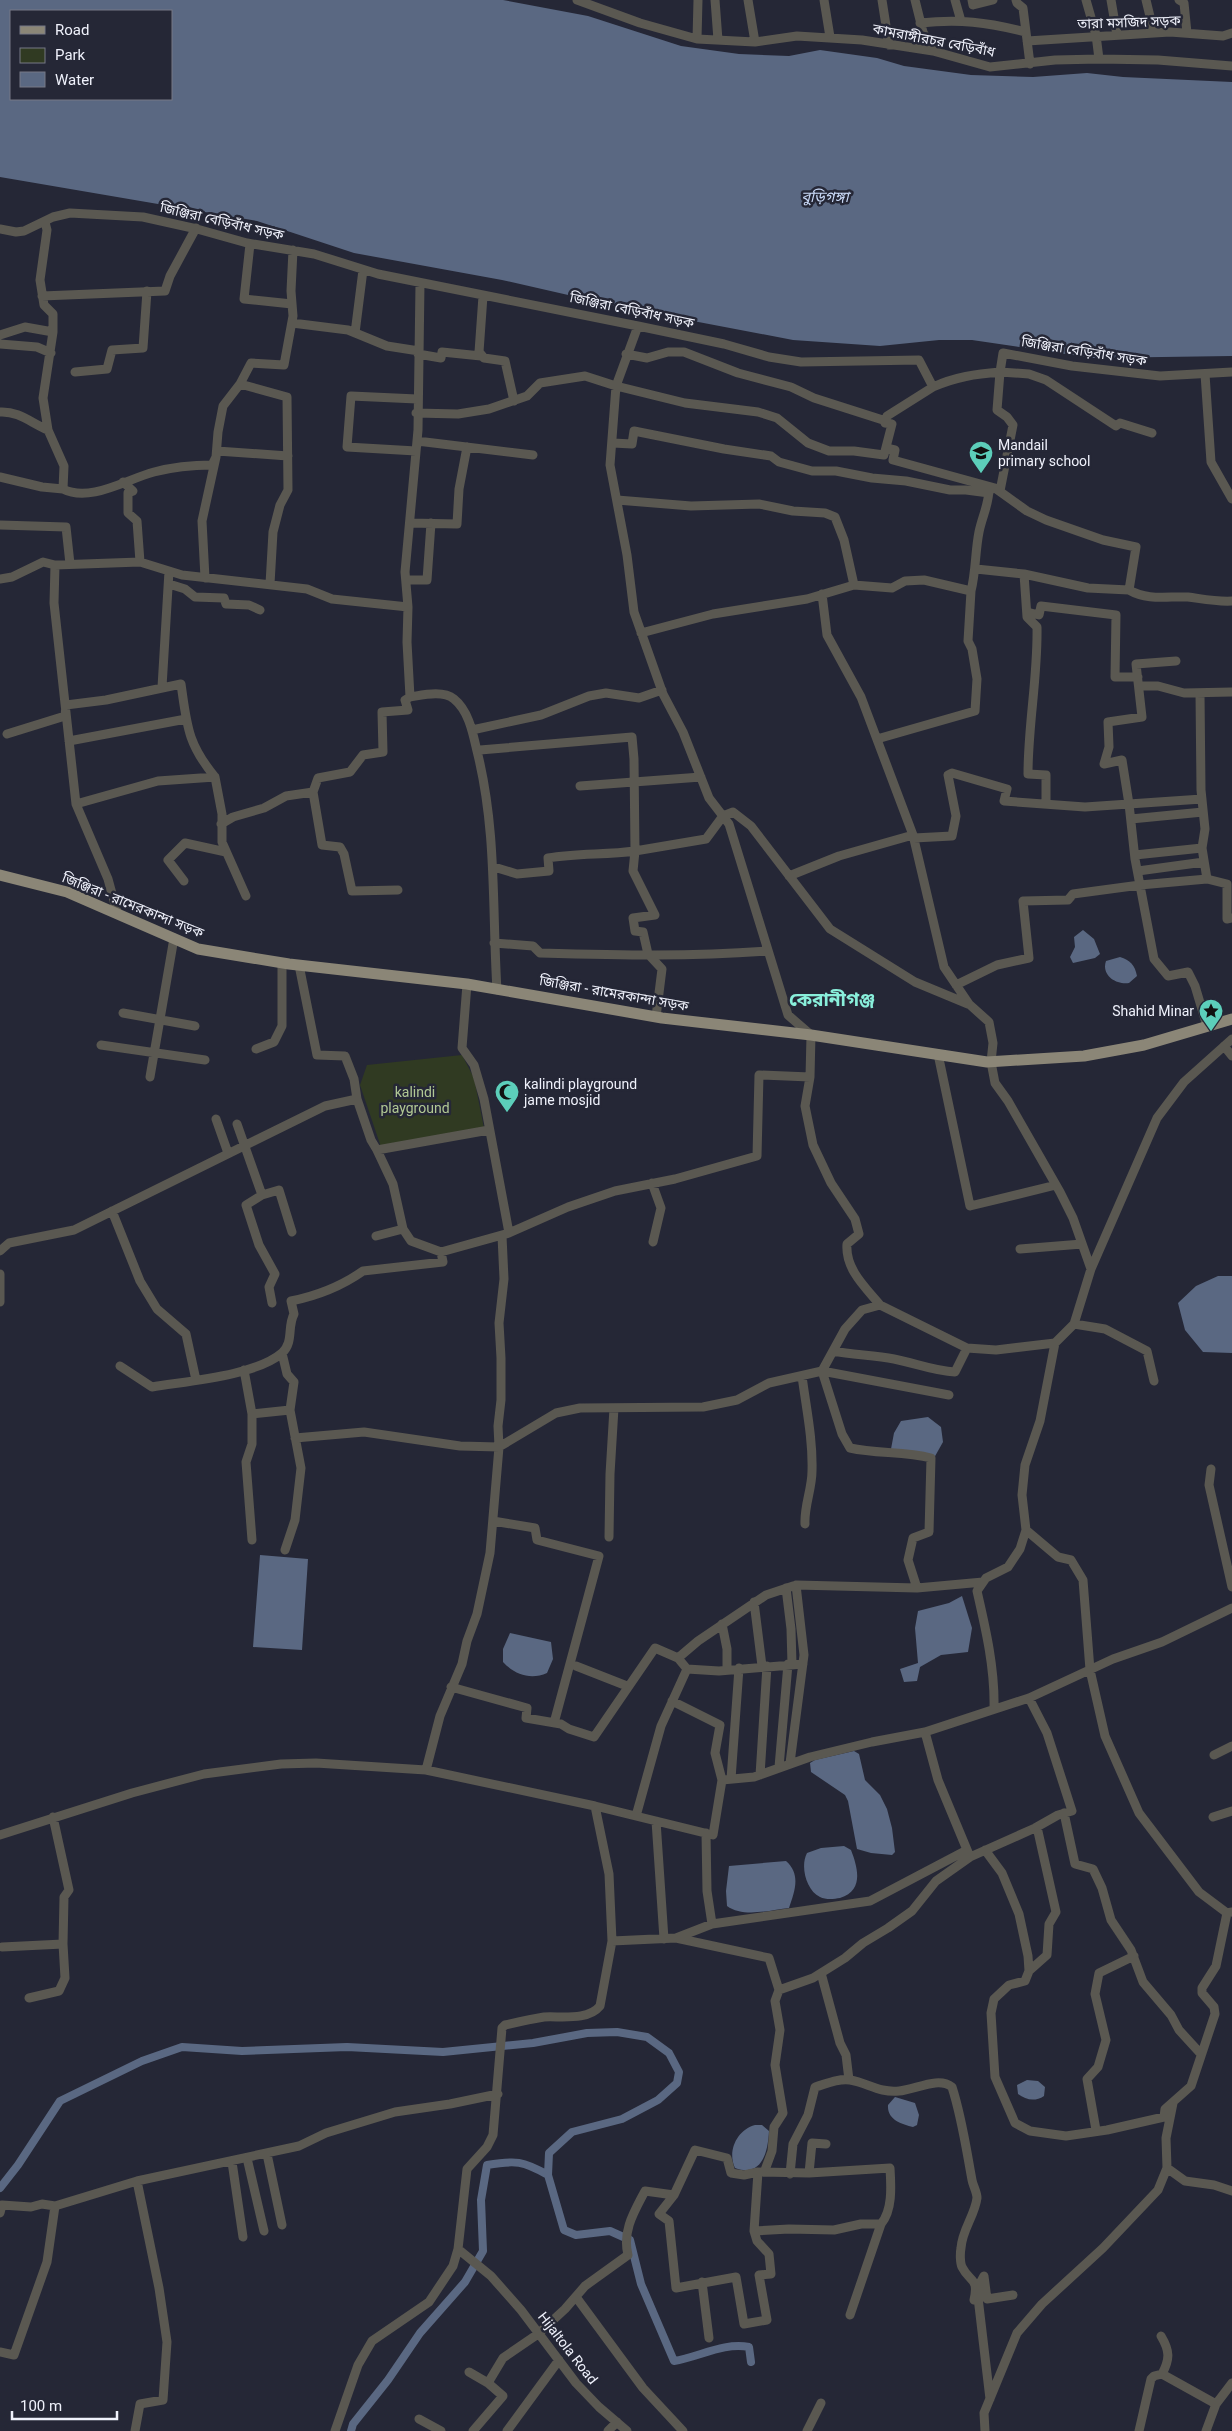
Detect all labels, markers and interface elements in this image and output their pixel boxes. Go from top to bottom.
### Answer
legend [10,10,172,100]
street label: তারা মসজিদ সড়ক [1076,12,1182,32]
street label: কামরাঙ্গীরচর বেড়িবাঁধ [871,19,997,60]
text: Road [55,21,89,39]
text: Park [55,46,86,64]
text: Water [55,71,94,89]
water label: বুড়িগঙ্গা [801,188,852,206]
street label: জিঞ্জিরা বেড়িবাঁধ সড়ক [157,198,286,243]
street label: জিঞ্জিরা বেড়িবাঁধ সড়ক [567,288,697,331]
street label: জিঞ্জিরা বেড়িবাঁধ সড়ক [1019,332,1149,369]
place label: Mandail primary school [998,437,1091,469]
school or university icon: Mandail primary school [968,440,994,474]
street label: জিঞ্জিরা - রামেরকান্দা সড়ক [59,869,207,941]
street label: জিঞ্জিরা - রামেরকান্দা সড়ক [537,972,691,1014]
district label: কেরানীগঞ্জ [789,988,875,1011]
place icon: Shahid Minar [1198,998,1224,1032]
place label: Shahid Minar [1112,1003,1194,1019]
place label: kalindi playground jame mosjid [523,1076,637,1108]
mosque icon: kalindi playground jame mosjid [494,1079,520,1113]
park label: kalindi playground [380,1084,450,1116]
street label: Hijaltola Road [535,2309,601,2387]
scale bar [12,2388,118,2420]
text: 100 m [20,2397,62,2415]

